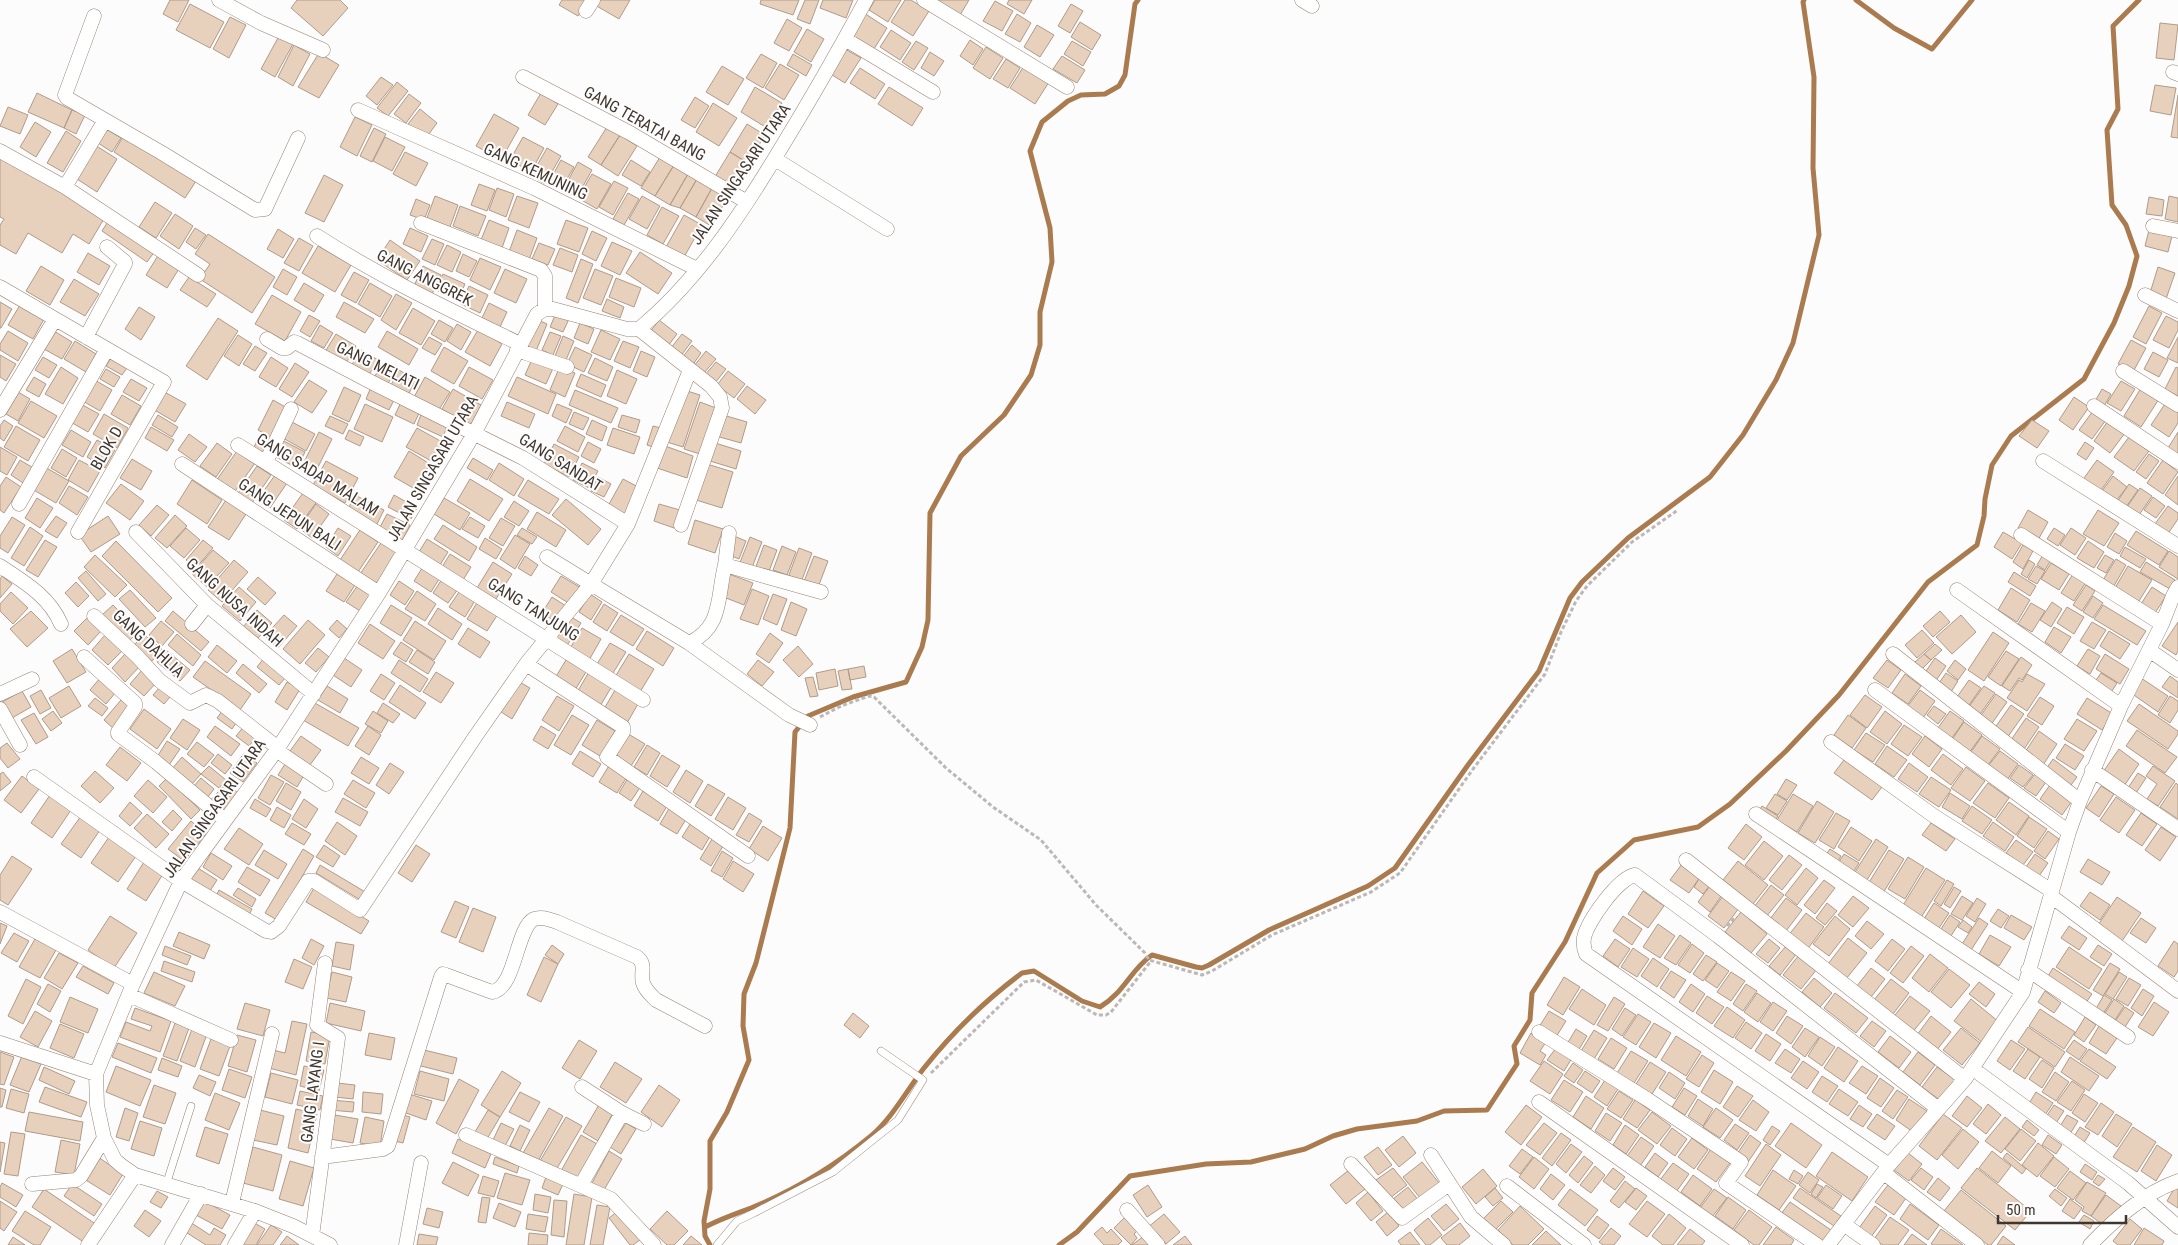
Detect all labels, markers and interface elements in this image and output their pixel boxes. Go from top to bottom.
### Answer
street label: GANG TERATAI BANG [581,82,709,165]
street label: JALAN SINGASARI UTARA [686,100,795,248]
street label: GANG KEMUNING [481,139,591,204]
street label: GANG ANGGREK [374,245,476,310]
street label: GANG MELATI [333,337,422,394]
street label: JALAN SINGASARI UTARA [383,392,482,545]
street label: BLOK D [86,423,126,473]
street label: GANG SADAP MALAM [253,429,382,520]
street label: GANG SANDAT [516,429,606,496]
street label: GANG JEPUN BALI [235,474,345,555]
street label: GANG NUSA INDAH [182,554,287,651]
street label: GANG TANJUNG [484,574,583,645]
street label: GANG DAHLIA [109,605,188,681]
street label: JALAN SINGASARI UTARA [159,735,270,882]
street label: GANG LAYANG I [297,1040,328,1144]
scale bar [1998,1192,2126,1224]
text: 50 m [2006,1201,2036,1219]

